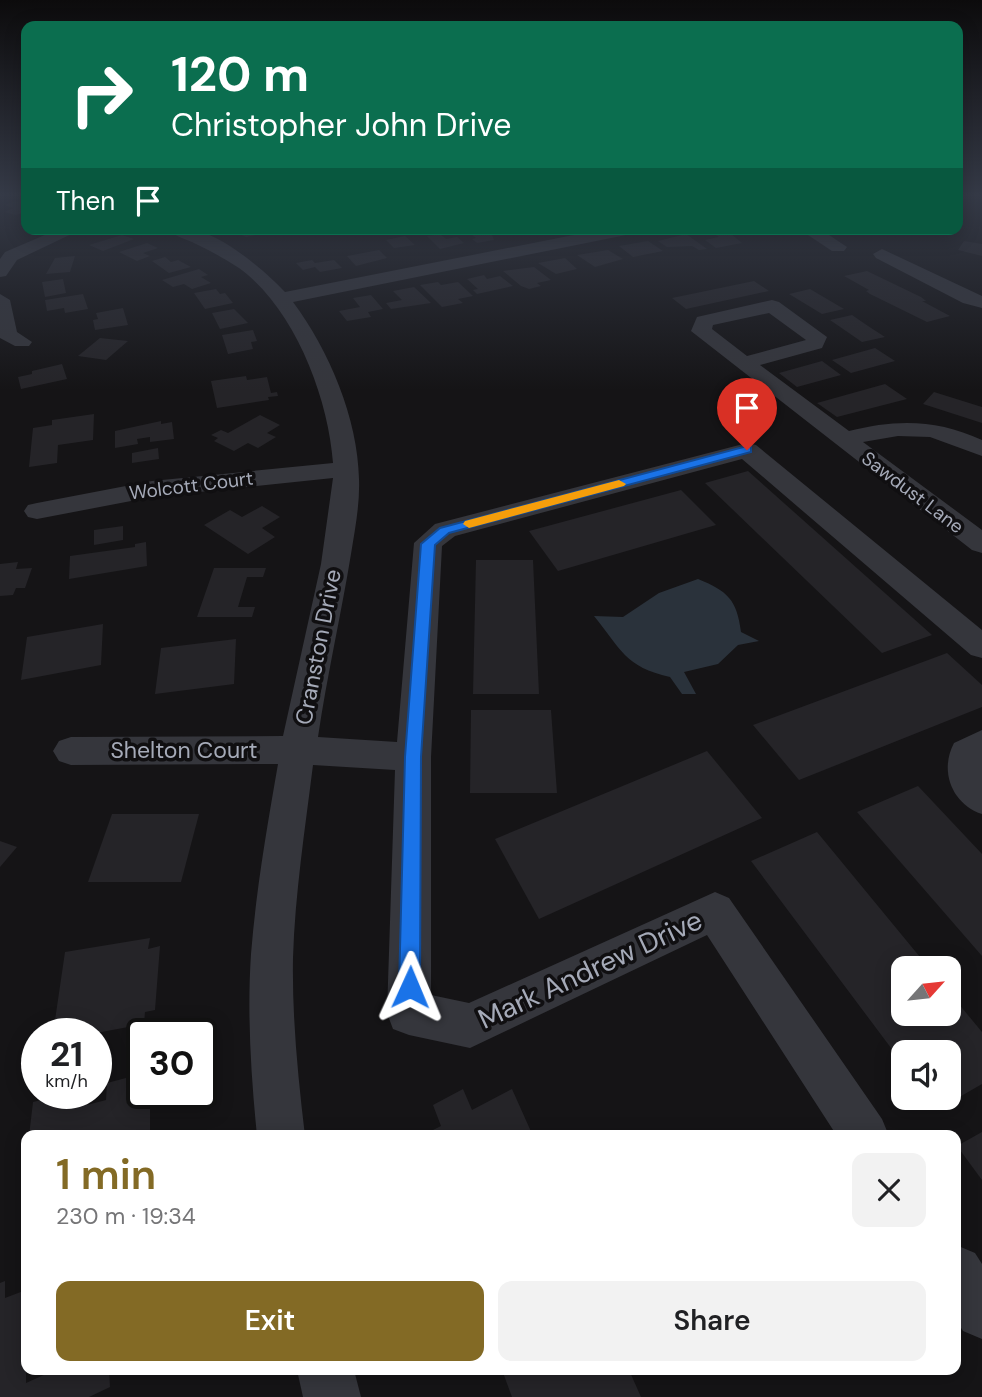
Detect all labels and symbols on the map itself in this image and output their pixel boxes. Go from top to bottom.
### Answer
pin [717,378,777,450]
street label: Sawdust Lane [857,446,969,539]
street label: Wolcott Court [128,465,255,506]
street label: Cranston Drive [288,567,348,727]
street label: Shelton Court [110,735,258,765]
street label: Mark Andrew Drive [472,901,708,1038]
position arrow [373,950,447,1024]
north arrow [891,956,961,1026]
speed limit sign: 30 [126,1018,217,1109]

